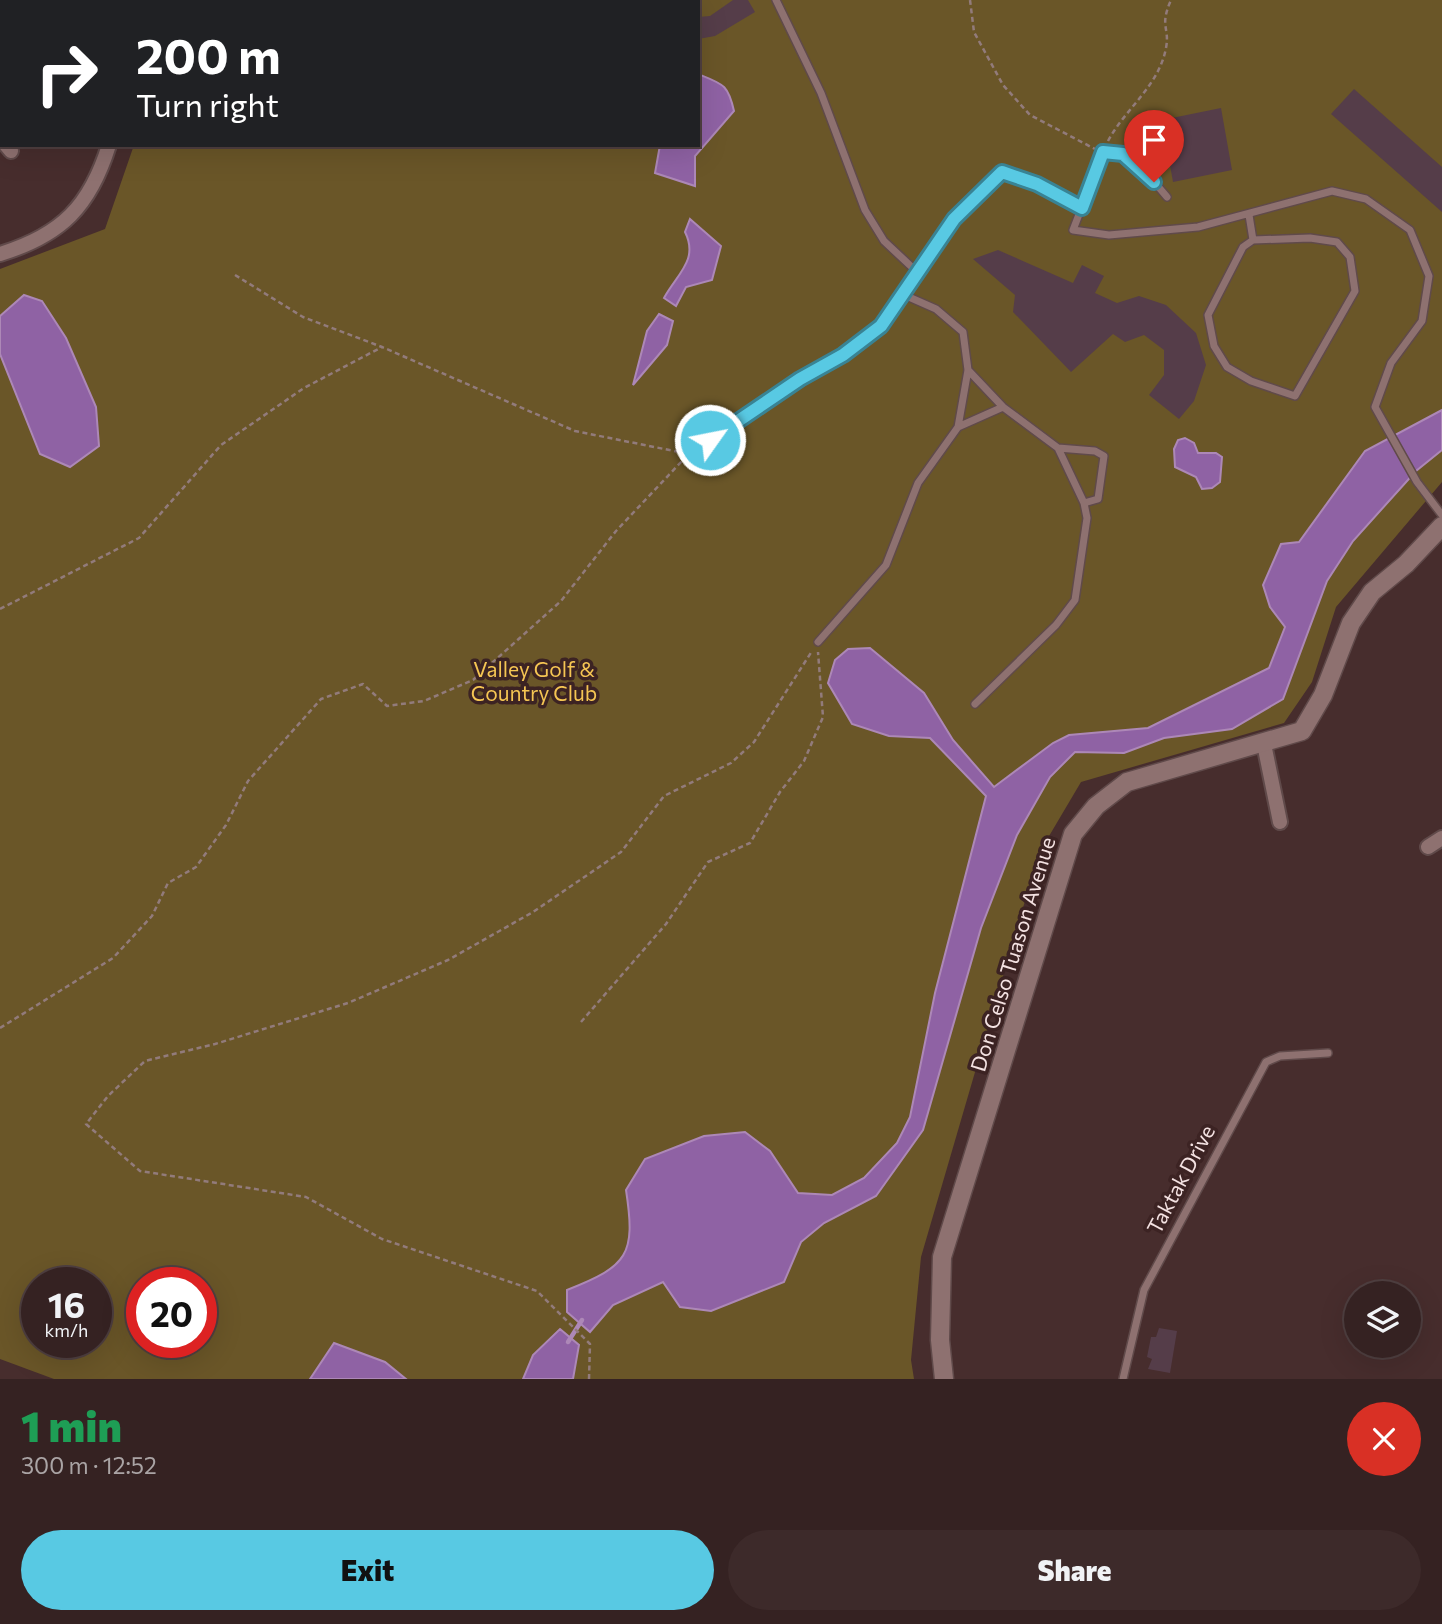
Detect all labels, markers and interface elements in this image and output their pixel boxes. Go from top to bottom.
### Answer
text: 200 m [136,24,281,84]
icon: right [21,28,112,119]
text: Turn right [136,84,279,124]
pin [1124,110,1184,182]
icon: arrive [1135,121,1173,159]
position arrow [673,403,747,477]
park label: Valley Golf & Country Club [471,656,597,705]
street label: Don Celso Tuason Avenue [964,834,1060,1074]
street label: Taktak Drive [1141,1120,1219,1238]
speed limit sign: 20 [126,1267,217,1358]
map controls [1344,1281,1421,1358]
button: layers [1344,1281,1421,1358]
text: 16 [48,1282,85,1325]
text: km/h [45,1319,88,1341]
text: 1 min [21,1399,122,1451]
button: close [1347,1402,1421,1476]
text: 300 m · 12:52 [21,1451,157,1479]
button: Exit [21,1530,714,1610]
button: Share [728,1530,1421,1610]

